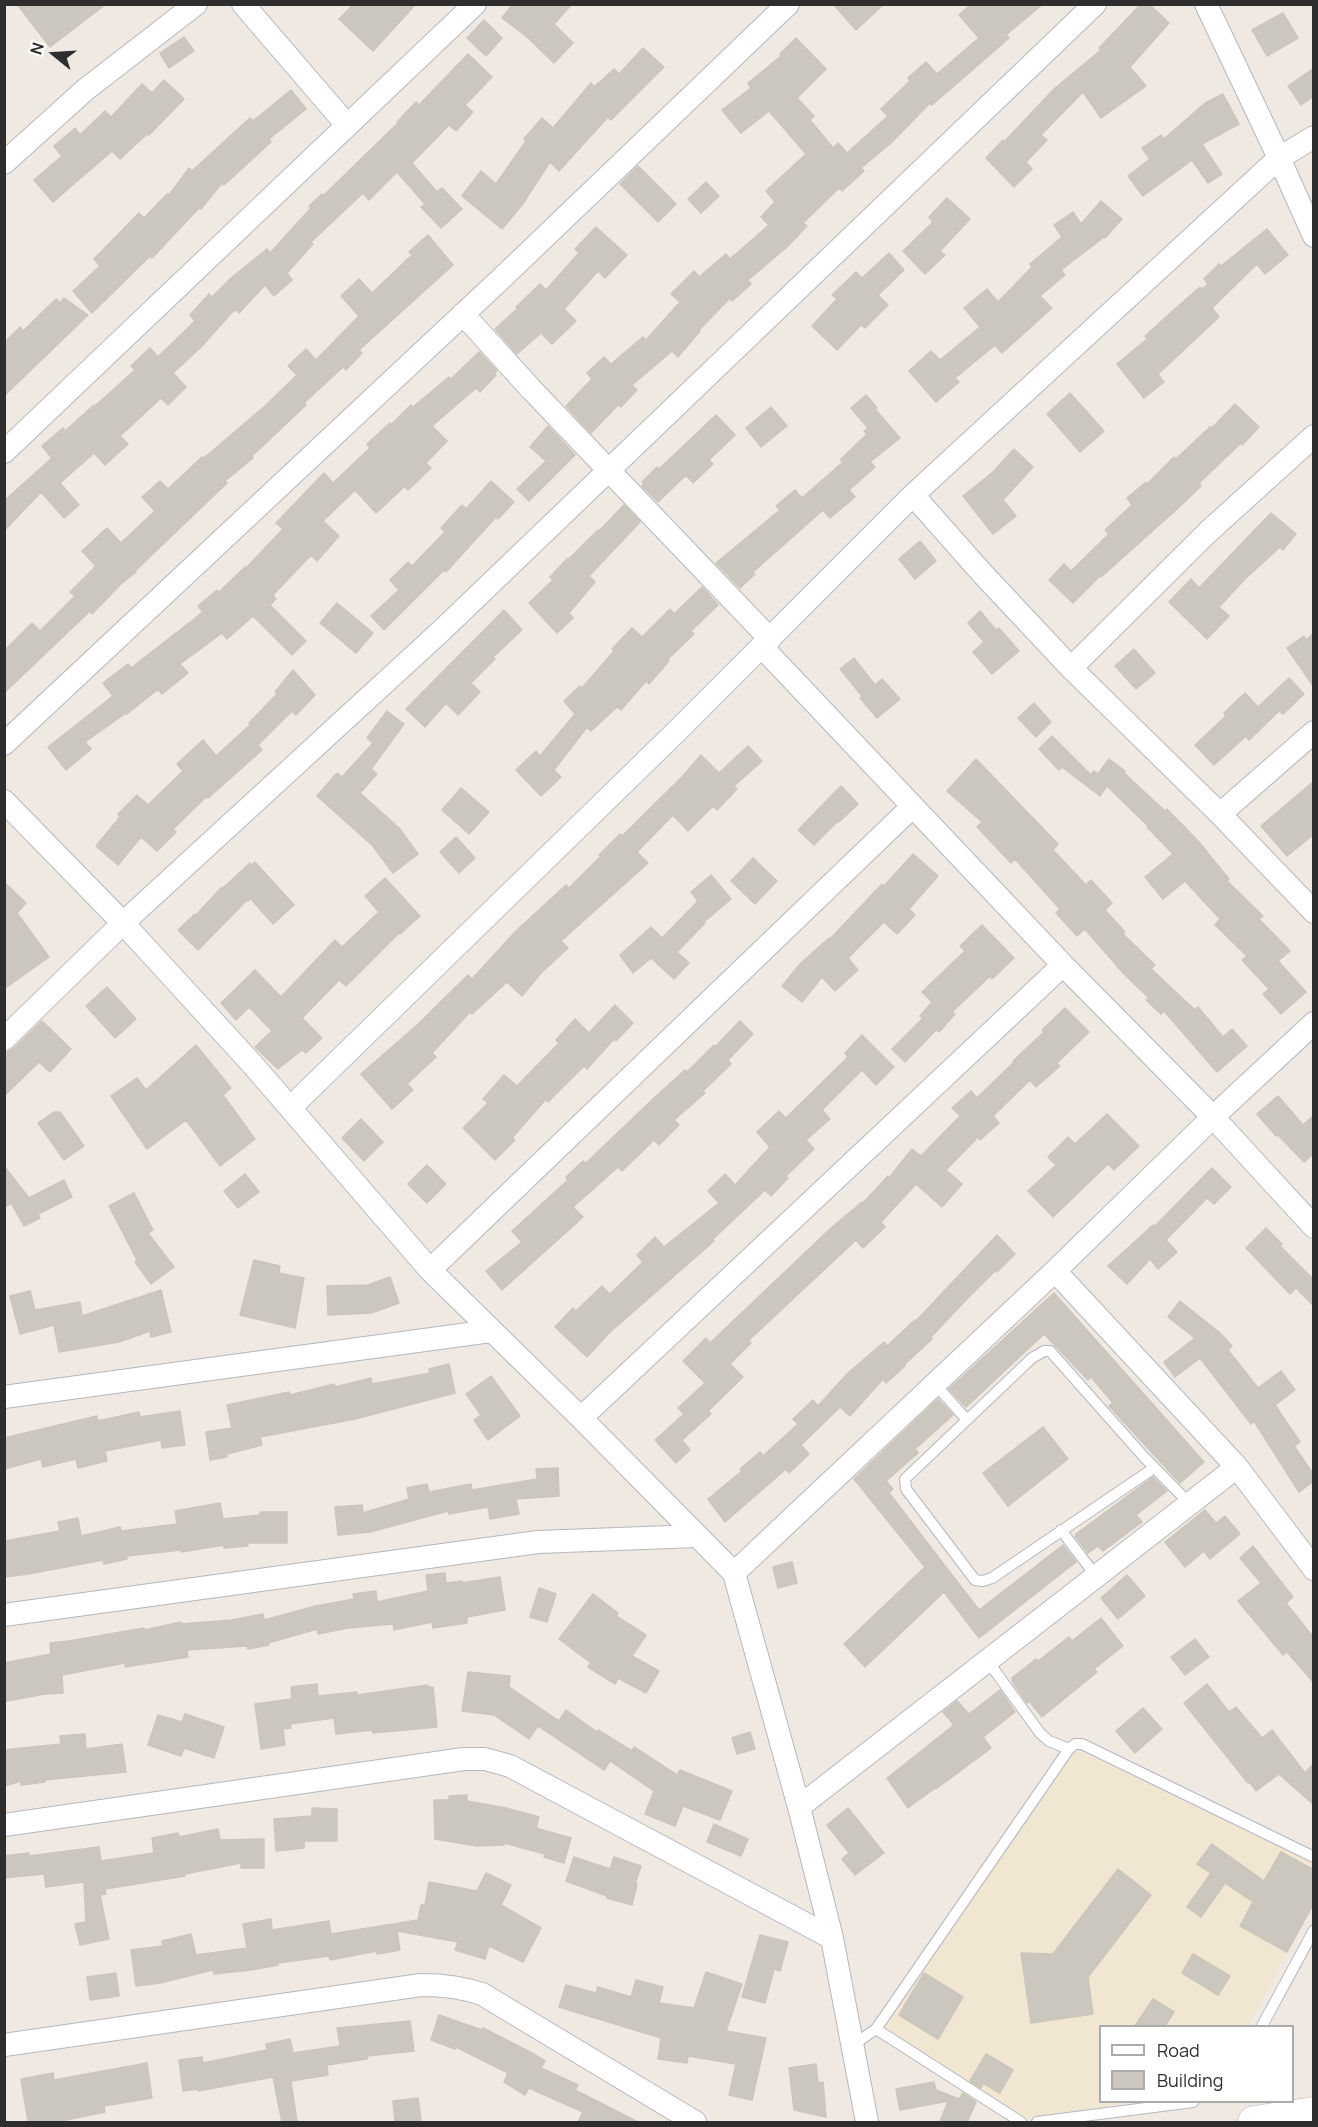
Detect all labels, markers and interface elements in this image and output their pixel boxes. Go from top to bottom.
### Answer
north arrow [24,24,84,84]
text: N [25,40,49,57]
legend [1099,2025,1294,2103]
text: Road [1157,2038,1200,2062]
text: Building [1157,2068,1223,2092]

